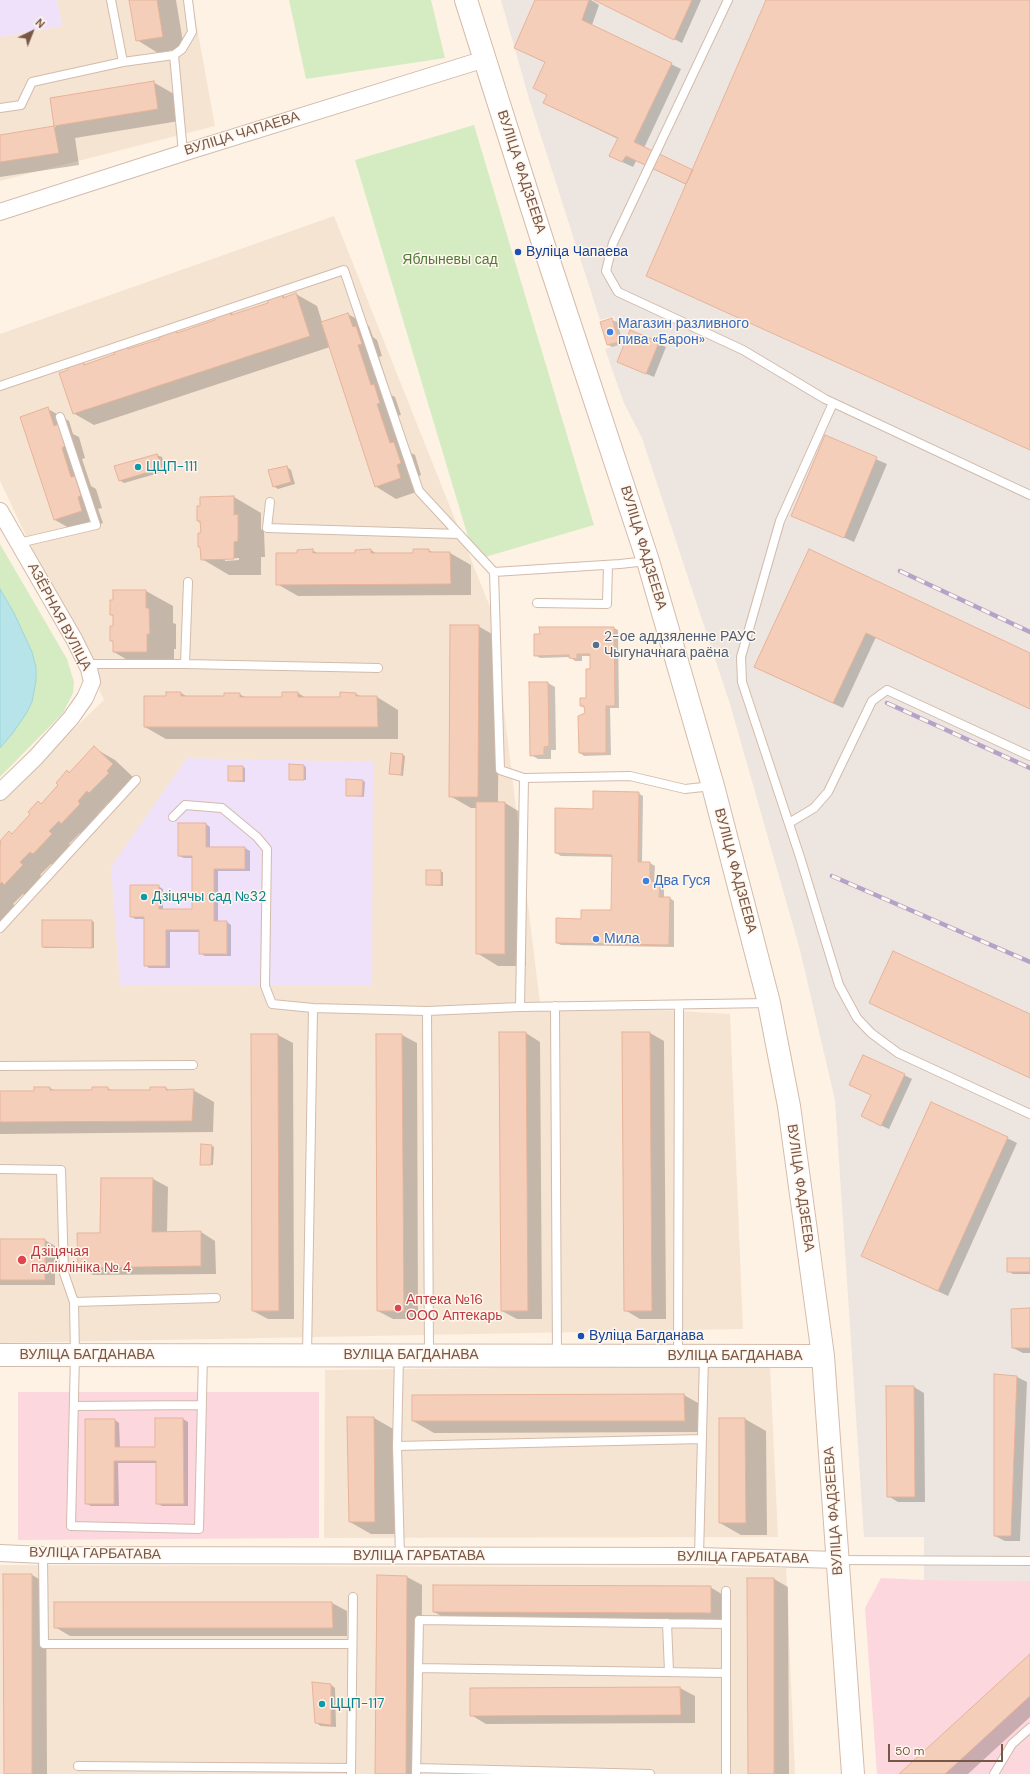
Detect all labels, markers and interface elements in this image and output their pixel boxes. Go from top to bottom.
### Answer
north arrow [12,12,52,52]
text: N [32,15,48,31]
street label: ВУЛІЦА ФАДЗЕЕВА [493,108,549,236]
street label: ВУЛІЦА ЧАПАЕВА [183,109,301,159]
place label: Вуліца Чапаева [526,244,628,260]
marker: Вуліца Чапаева [513,247,523,257]
park label: Яблыневы сад [402,252,498,268]
place label: Магазин разливного пива «Барон» [618,316,749,348]
marker: Магазин разливного пива «Барон» [605,327,615,337]
place label: ЦЦП-111 [146,459,197,475]
marker: ЦЦП-111 [133,462,143,472]
street label: ВУЛІЦА ФАДЗЕЕВА [616,484,670,612]
street label: АЗЁРНАЯ ВУЛІЦА [23,560,95,674]
place label: 2-ое аддзяленне РАУС Чыгуначнага раёна [604,629,756,662]
marker: 2-ое аддзяленне РАУС Чыгуначнага раёна [591,640,601,650]
street label: ВУЛІЦА ФАДЗЕЕВА [710,807,760,935]
place label: Два Гуся [654,873,710,889]
marker: Два Гуся [641,876,651,886]
place label: Дзіцячы сад №32 [152,889,266,905]
marker: Дзіцячы сад №32 [139,892,149,902]
place label: Мила [604,931,639,947]
marker: Мила [591,934,601,944]
street label: ВУЛІЦА ФАДЗЕЕВА [783,1123,817,1253]
place label: Дзіцячая паліклініка № 4 [31,1244,131,1276]
marker: Дзіцячая паліклініка № 4 [16,1254,28,1266]
place label: Аптека №16 ООО Аптекарь [406,1292,503,1324]
marker: Аптека №16 ООО Аптекарь [393,1303,403,1313]
place label: Вуліца Багданава [589,1328,704,1344]
marker: Вуліца Багданава [576,1331,586,1341]
street label: ВУЛІЦА БАГДАНАВА [19,1347,155,1363]
street label: ВУЛІЦА БАГДАНАВА [343,1347,479,1363]
street label: ВУЛІЦА БАГДАНАВА [667,1348,803,1364]
street label: ВУЛІЦА ФАДЗЕЕВА [821,1446,847,1576]
street label: ВУЛІЦА ГАРБАТАВА [29,1544,161,1564]
street label: ВУЛІЦА ГАРБАТАВА [353,1548,485,1564]
street label: ВУЛІЦА ГАРБАТАВА [677,1548,809,1568]
place label: ЦЦП-117 [330,1696,385,1712]
marker: ЦЦП-117 [317,1699,327,1709]
scale bar [890,1736,1005,1762]
text: 50 m [895,1743,924,1759]

